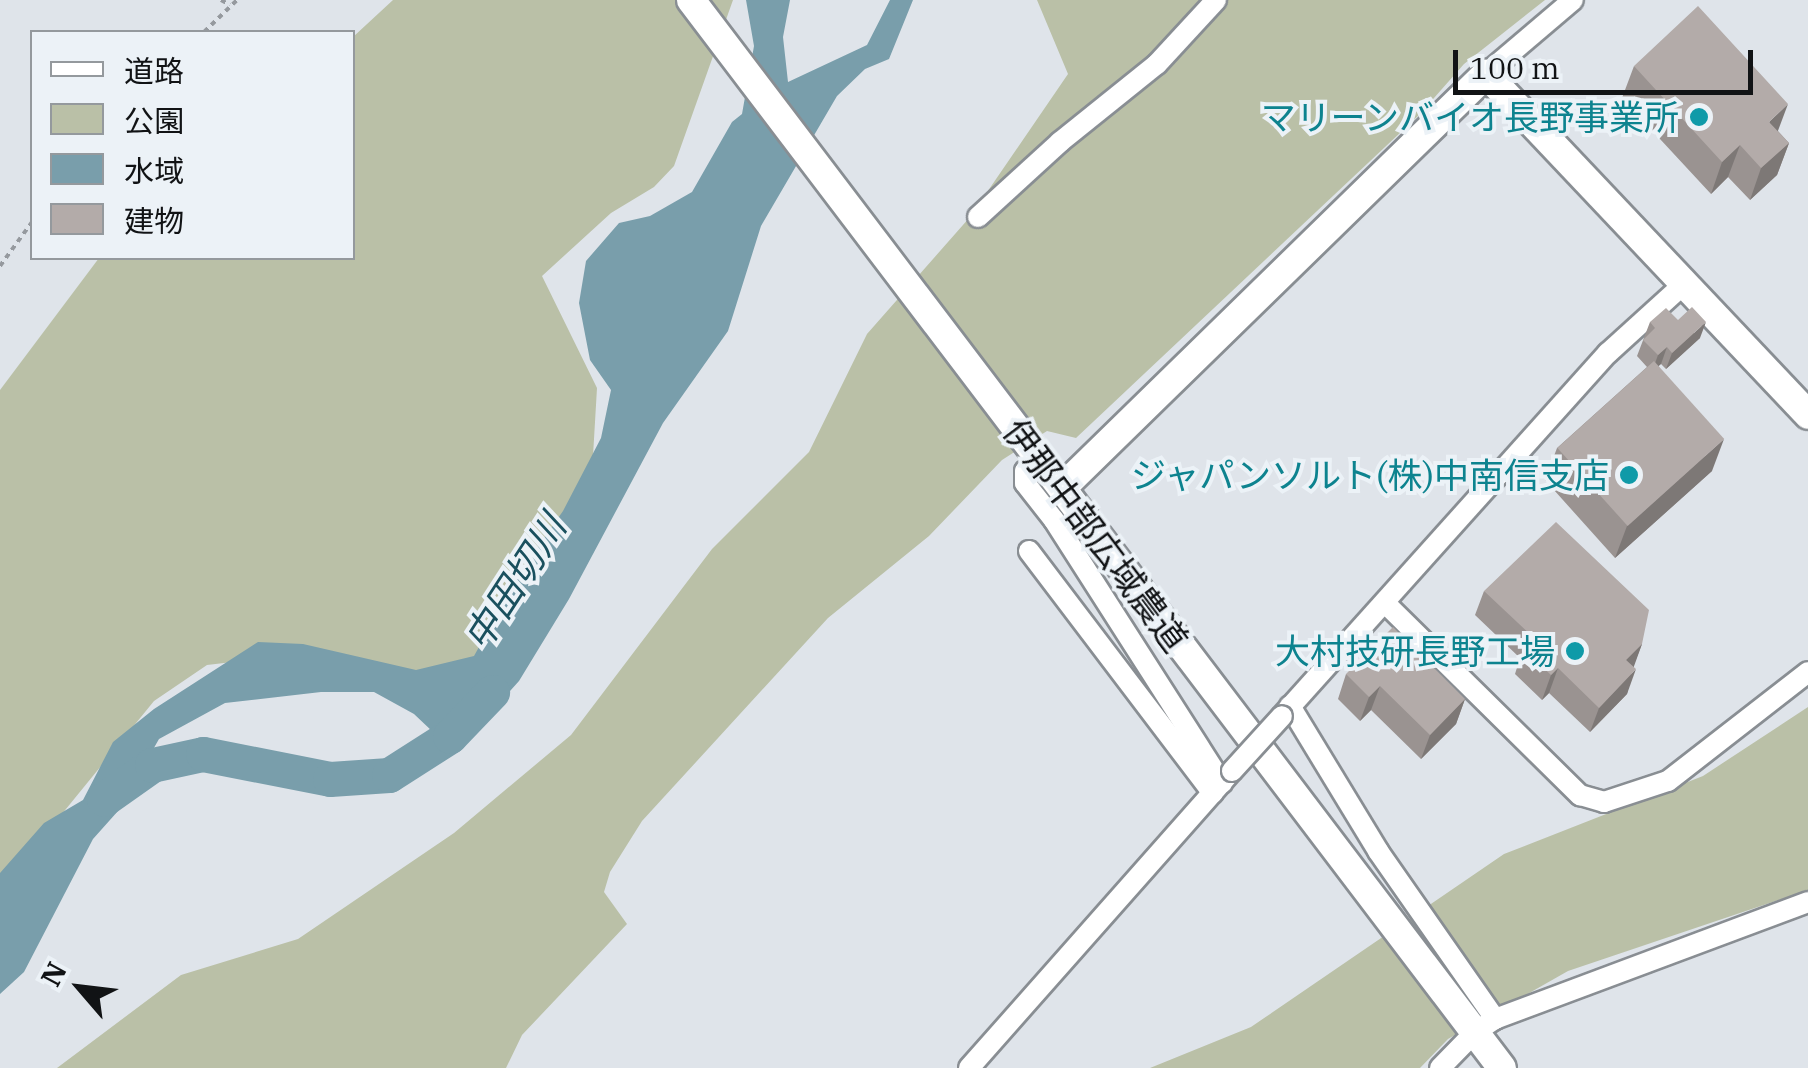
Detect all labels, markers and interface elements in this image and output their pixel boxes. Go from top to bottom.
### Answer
legend [30,30,355,260]
scale bar [1458,30,1758,92]
text: 100 m [1470,48,1560,87]
text: 道路 [124,51,184,90]
place label: マリーンバイオ長野事業所 [1259,96,1679,138]
text: 公園 [124,101,184,140]
marker: マリーンバイオ長野事業所 [1688,106,1710,128]
text: 水域 [124,151,184,190]
text: 建物 [124,201,184,240]
street label: 伊那中部広域農道 [995,411,1197,659]
place label: ジャパンソルト(株)中南信支店 [1131,454,1609,496]
marker: ジャパンソルト(株)中南信支店 [1618,464,1640,486]
water label: 中田切川 [453,506,575,658]
place label: 大村技研長野工場 [1275,630,1555,672]
marker: 大村技研長野工場 [1564,640,1586,662]
north arrow [30,938,130,1038]
text: N [32,955,75,992]

